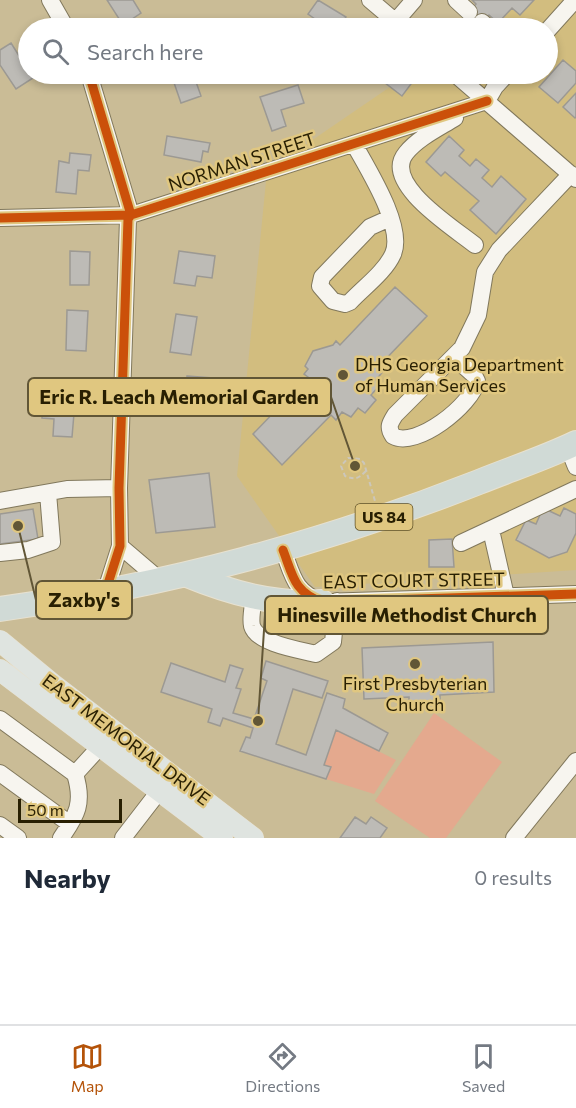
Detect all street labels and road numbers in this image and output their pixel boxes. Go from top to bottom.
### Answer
street label: NORMAN STREET [165,127,318,195]
road number: US 84 [356,504,412,530]
street label: EAST COURT STREET [323,567,505,593]
street label: EAST MEMORIAL DRIVE [38,669,215,810]

